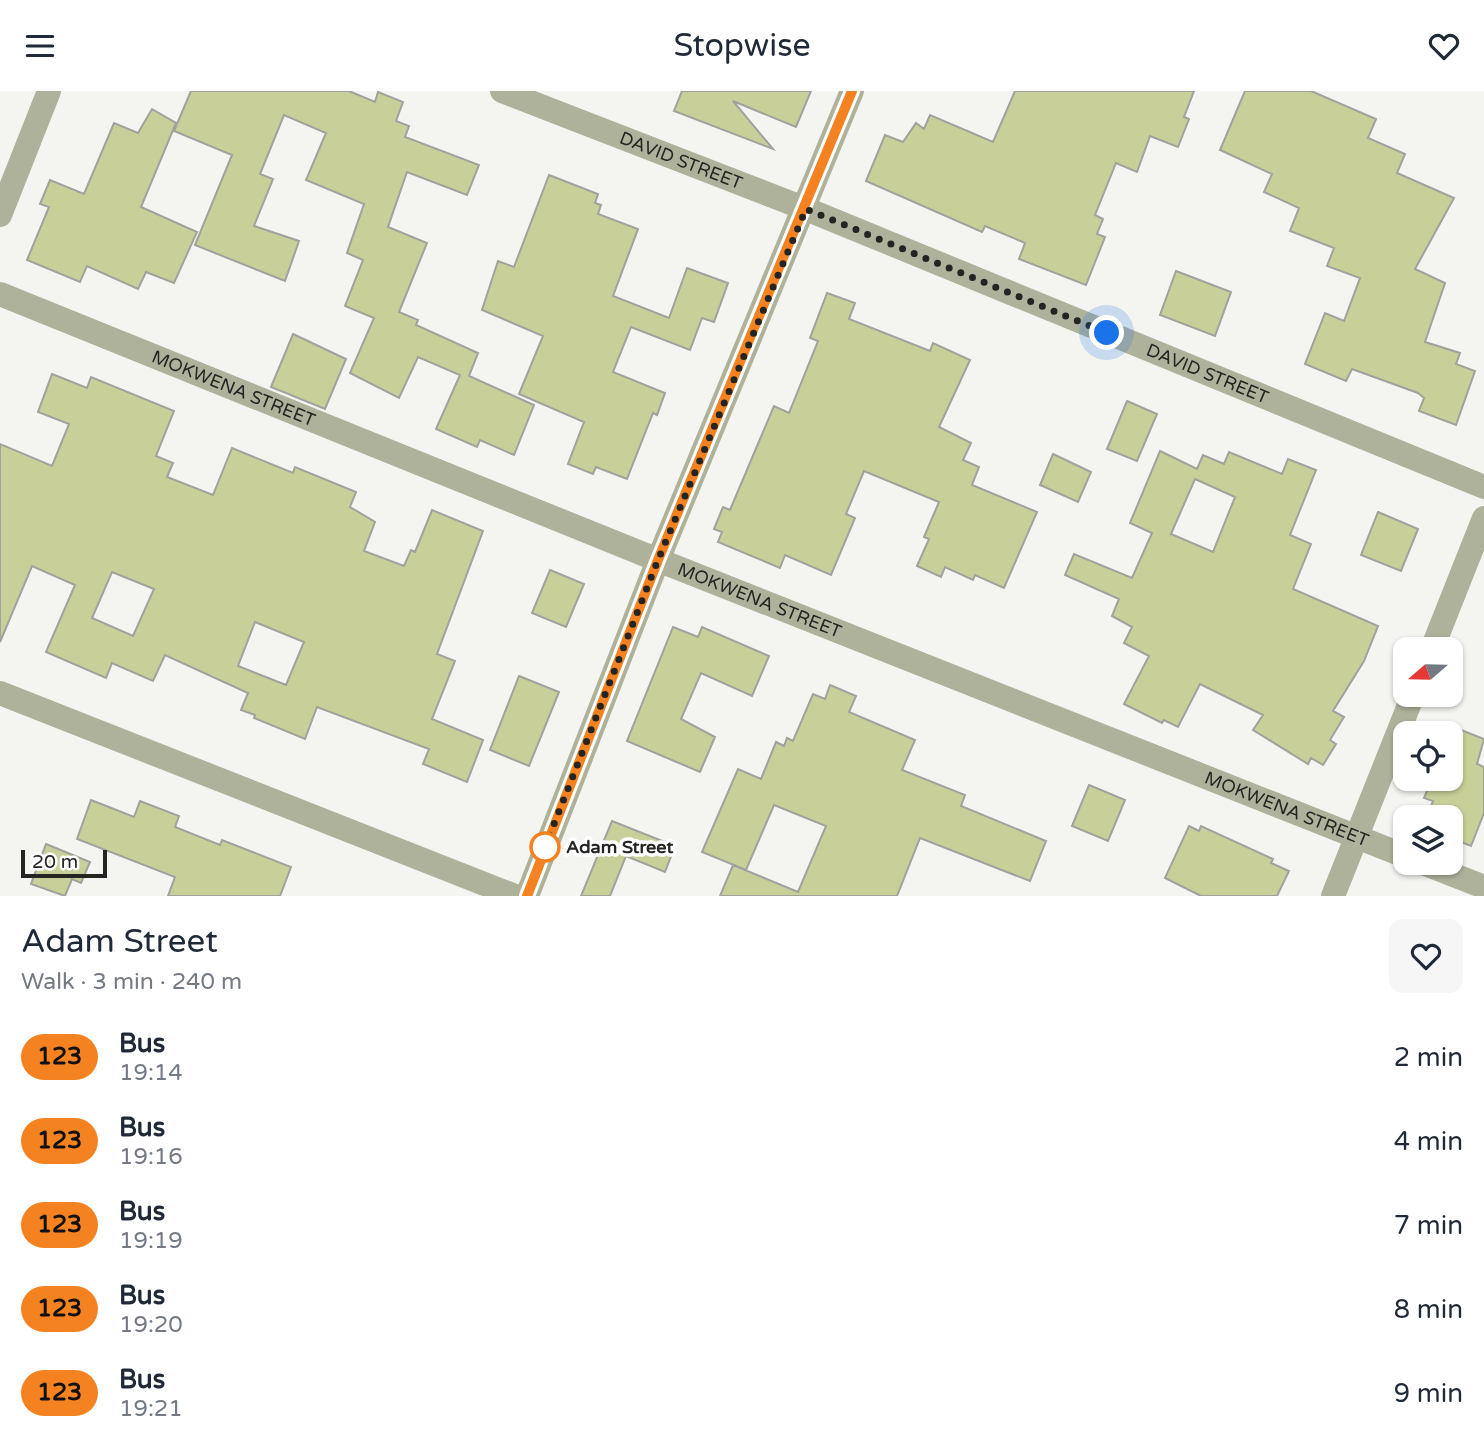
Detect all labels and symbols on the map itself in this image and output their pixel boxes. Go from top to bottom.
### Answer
street label: DAVID STREET [616,127,746,194]
your location [1089,315,1124,350]
street label: DAVID STREET [1143,339,1272,408]
street label: MOKWENA STREET [149,346,319,431]
street label: MOKWENA STREET [674,558,845,643]
north arrow [1393,637,1463,707]
street label: MOKWENA STREET [1202,767,1372,852]
marker: Adam Street [530,832,560,862]
place label: Adam Street [566,836,673,858]
scale bar [21,847,107,879]

